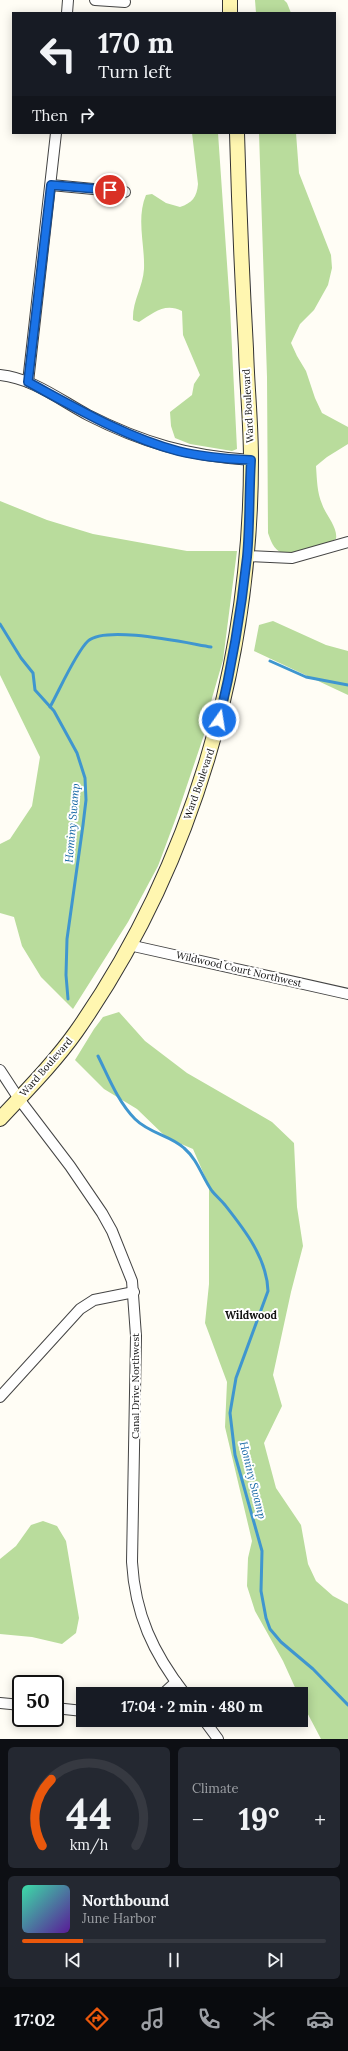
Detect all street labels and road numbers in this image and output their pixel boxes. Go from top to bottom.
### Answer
street label: Ward Boulevard [240,369,256,443]
street label: Ward Boulevard [181,747,217,821]
street label: Wildwood Court Northwest [175,948,303,990]
street label: Ward Boulevard [17,1035,75,1099]
street label: Canal Drive Northwest [129,1333,142,1439]

